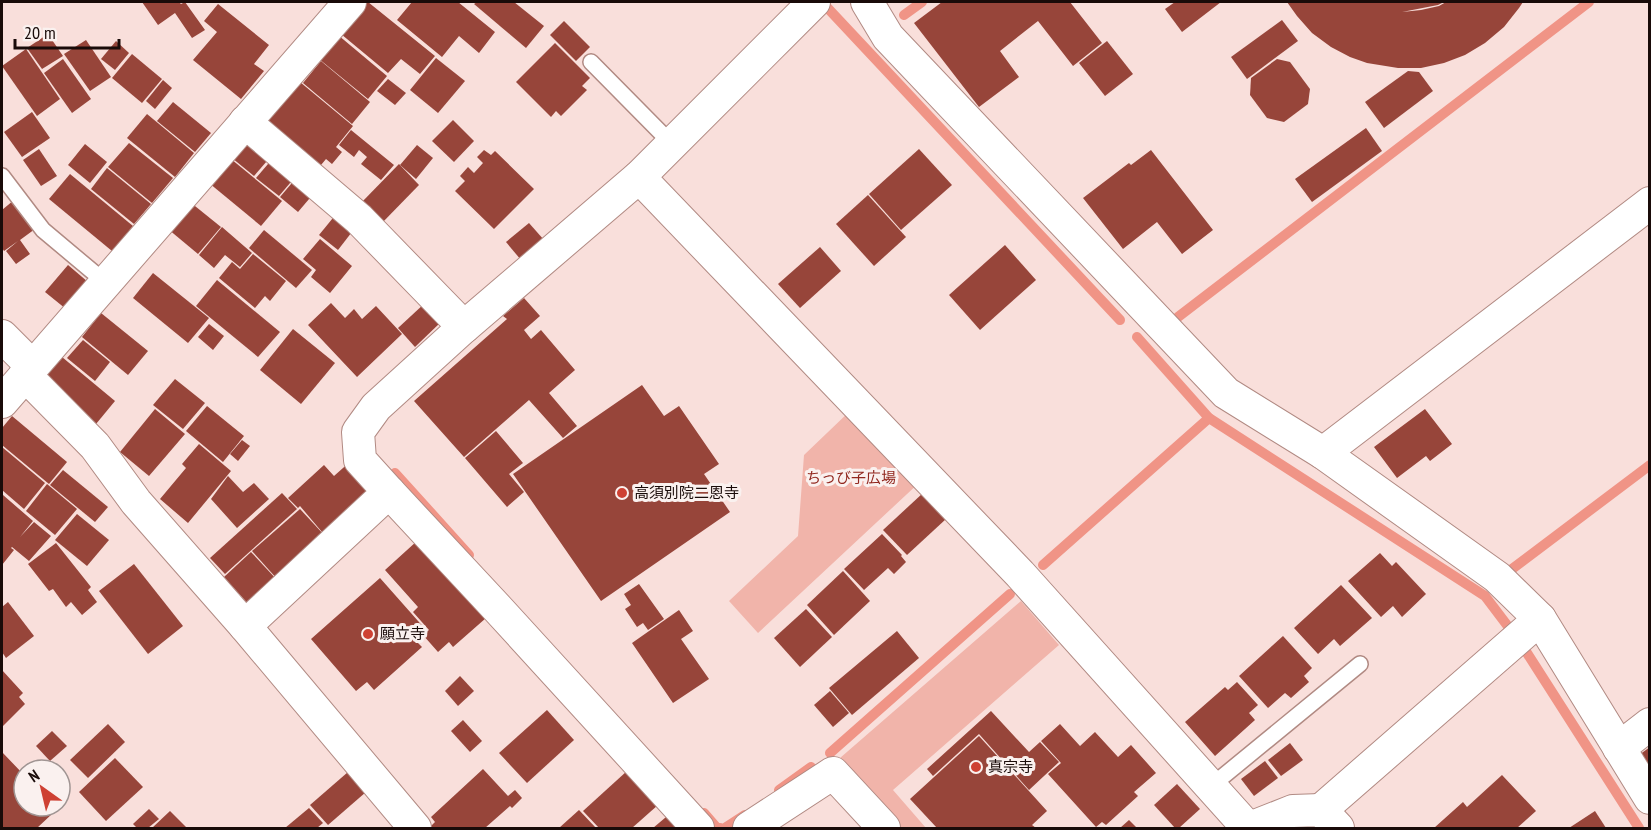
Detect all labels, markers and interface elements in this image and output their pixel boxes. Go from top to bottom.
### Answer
scale bar [15,12,118,50]
text: 20 m [24,21,56,44]
park label: ちっび子広場 [806,468,896,487]
place label: 高須別院二恩寺 [634,483,739,502]
marker: 高須別院二恩寺 [615,486,629,500]
place label: 願立寺 [380,624,425,643]
marker: 願立寺 [361,627,375,641]
place label: 真宗寺 [988,757,1033,776]
north arrow [12,758,72,818]
marker: 真宗寺 [969,760,983,774]
text: N [24,765,43,786]

